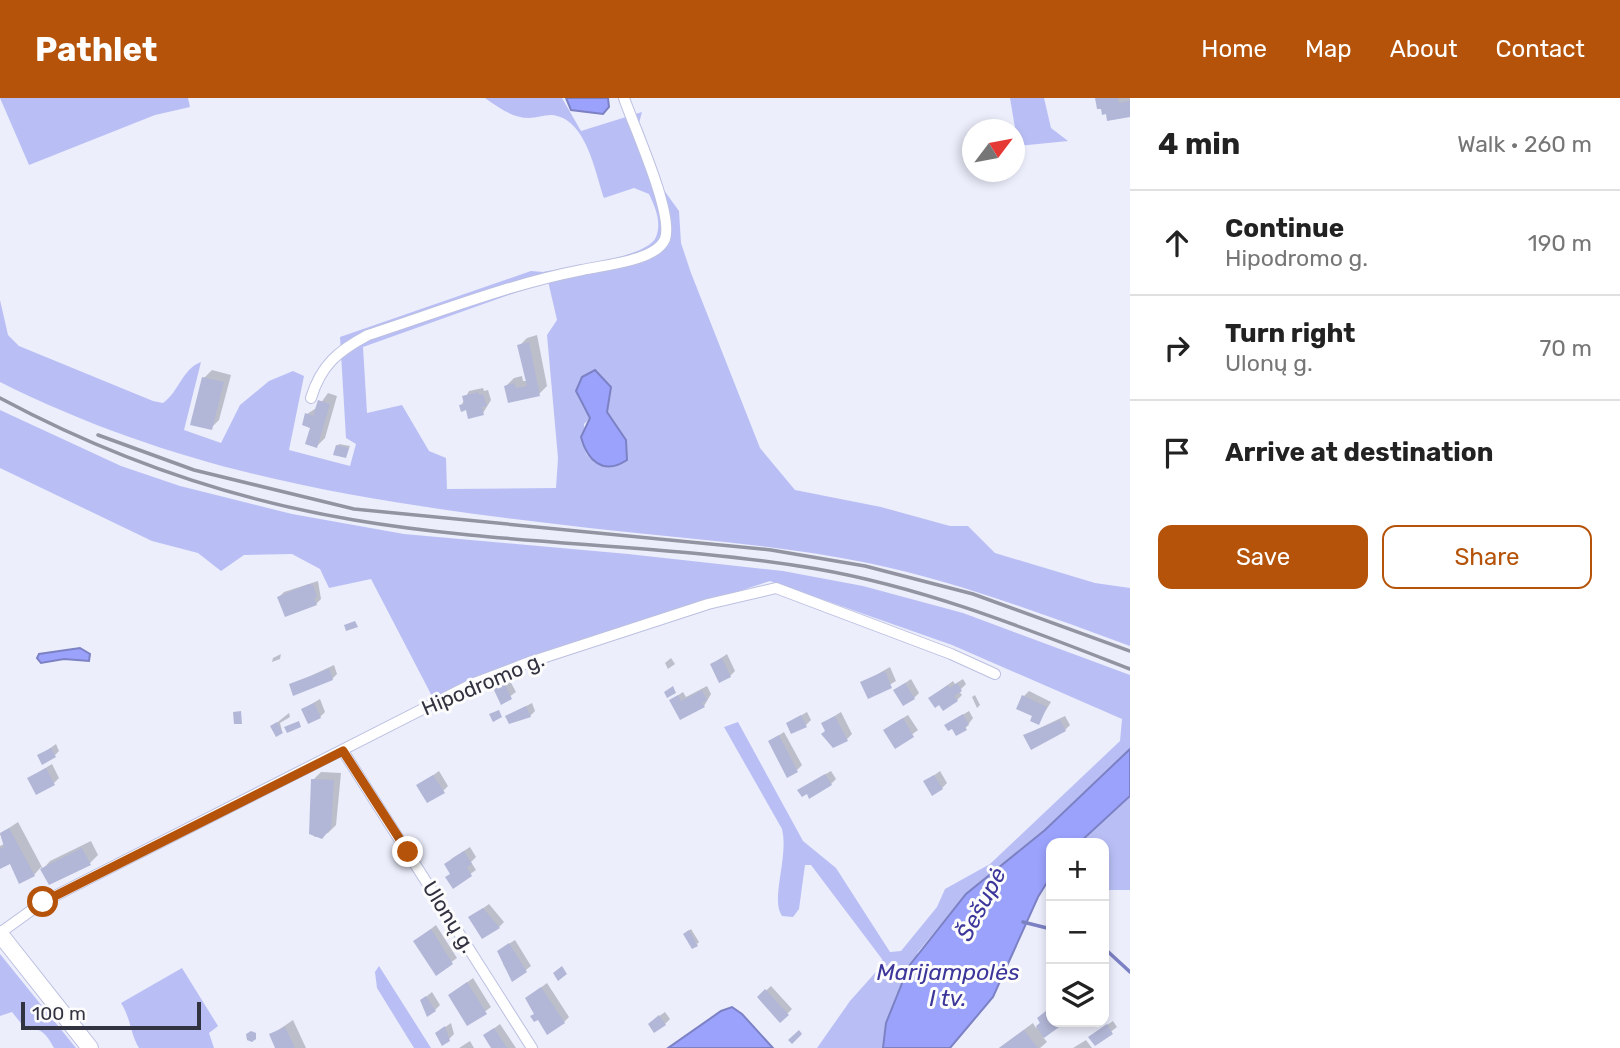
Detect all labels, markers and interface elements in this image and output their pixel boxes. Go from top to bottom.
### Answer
text: Pathlet [35,30,158,69]
text: Home [1201,35,1267,63]
text: Map [1305,35,1352,63]
text: About [1390,35,1458,63]
text: Contact [1496,35,1585,63]
north arrow [962,119,1025,182]
text: 4 min [1158,126,1240,162]
text: Walk · 260 m [1457,130,1592,158]
text: Continue [1225,213,1344,244]
icon: ahead [1158,224,1196,262]
text: 190 m [1528,229,1592,257]
text: Hipodromo g. [1225,244,1368,272]
text: Turn right [1225,318,1355,349]
icon: right [1158,329,1196,367]
text: 70 m [1540,334,1592,362]
text: Ulonų g. [1225,349,1313,377]
icon: arrive [1158,434,1196,472]
text: Arrive at destination [1225,437,1493,468]
button: Save [1158,525,1368,589]
button: Share [1382,525,1592,589]
street label: Hipodromo g. [418,647,548,721]
route end [392,836,423,867]
map controls [1046,838,1109,1027]
button: + [1046,838,1109,901]
water label: Šešupė [950,862,1012,946]
street label: Ulonų g. [418,876,481,957]
route start [27,886,58,917]
button: − [1046,901,1109,964]
water label: Marijampolės I tv. [877,958,1020,1012]
button: layers [1046,964,1109,1027]
scale bar [21,999,201,1031]
text: 100 m [32,1002,86,1025]

